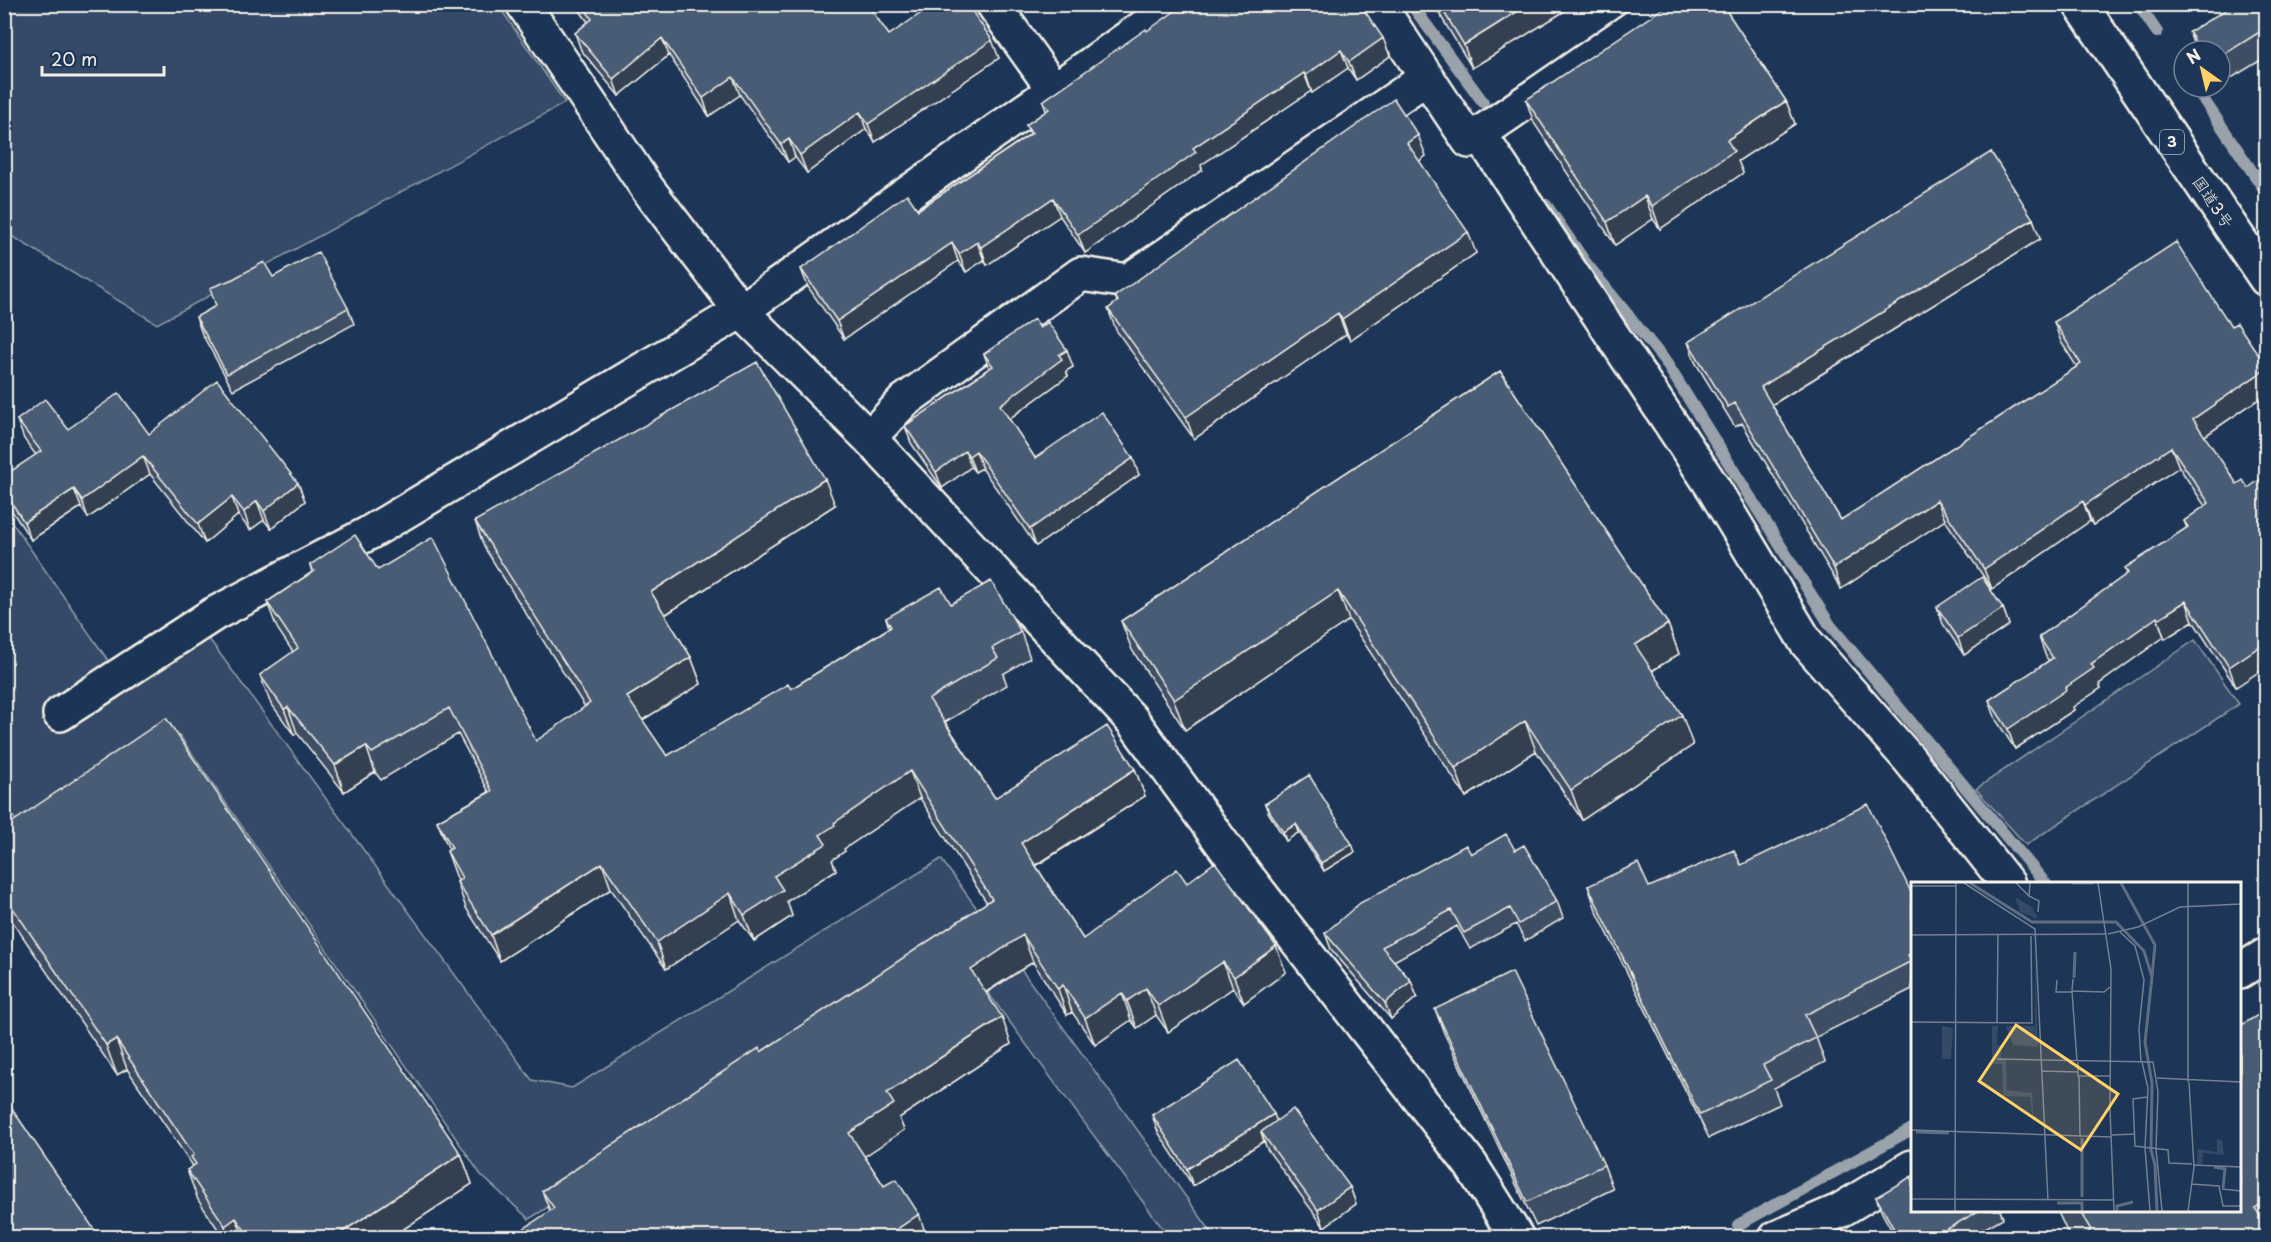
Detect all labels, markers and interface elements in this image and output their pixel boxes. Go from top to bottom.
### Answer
scale bar [42,39,164,77]
north arrow [2172,39,2232,99]
text: N [2181,42,2205,69]
text: 20 m [51,45,97,72]
road number: 3 [2160,130,2184,154]
street label: 国道3号 [2188,170,2240,232]
inset map [1911,882,2241,1212]

